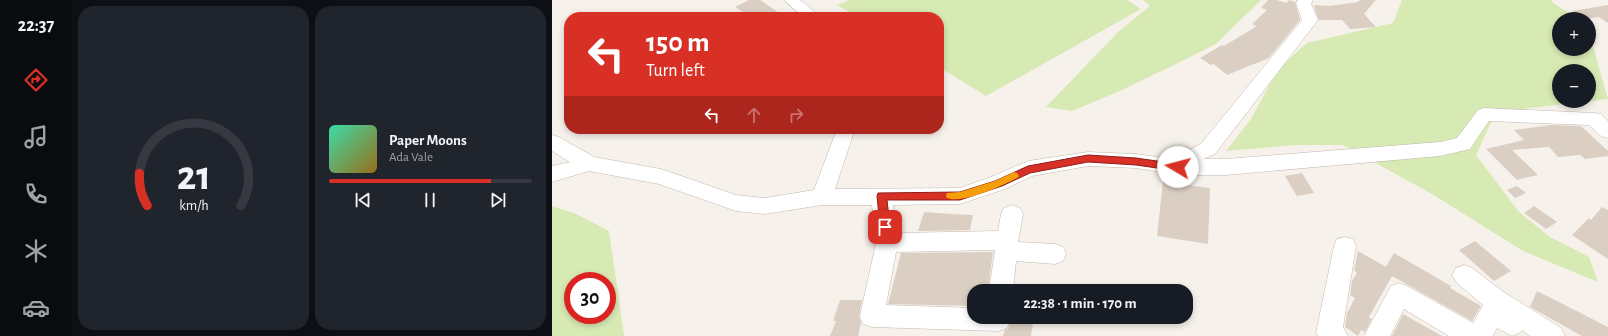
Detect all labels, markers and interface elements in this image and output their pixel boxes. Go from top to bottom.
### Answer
map controls [1552,12,1596,108]
button: + [1552,12,1596,56]
text: 22:37 [18,17,54,35]
icon: left [580,28,632,80]
text: 150 m [646,29,710,57]
text: Turn left [646,62,705,80]
button: − [1552,64,1596,108]
icon: directions [22,66,50,94]
icon: left [701,104,723,126]
icon: ahead [743,104,765,126]
icon: right [785,104,807,126]
icon: music [22,123,50,151]
text: Paper Moons [389,133,467,148]
position arrow [1157,146,1199,188]
text: Ada Vale [389,151,433,164]
text: 21 [176,156,211,197]
icon: phone [22,180,50,208]
icon: previous [352,189,374,211]
icon: pause [419,189,441,211]
icon: next [487,189,509,211]
text: km/h [179,199,208,213]
pin [868,210,902,244]
icon: arrive [874,216,896,238]
icon: climate [22,237,50,265]
speed limit sign: 30 [564,272,616,324]
icon: car [22,294,50,322]
text: 22:38 · 1 min · 170 m [1023,296,1137,311]

